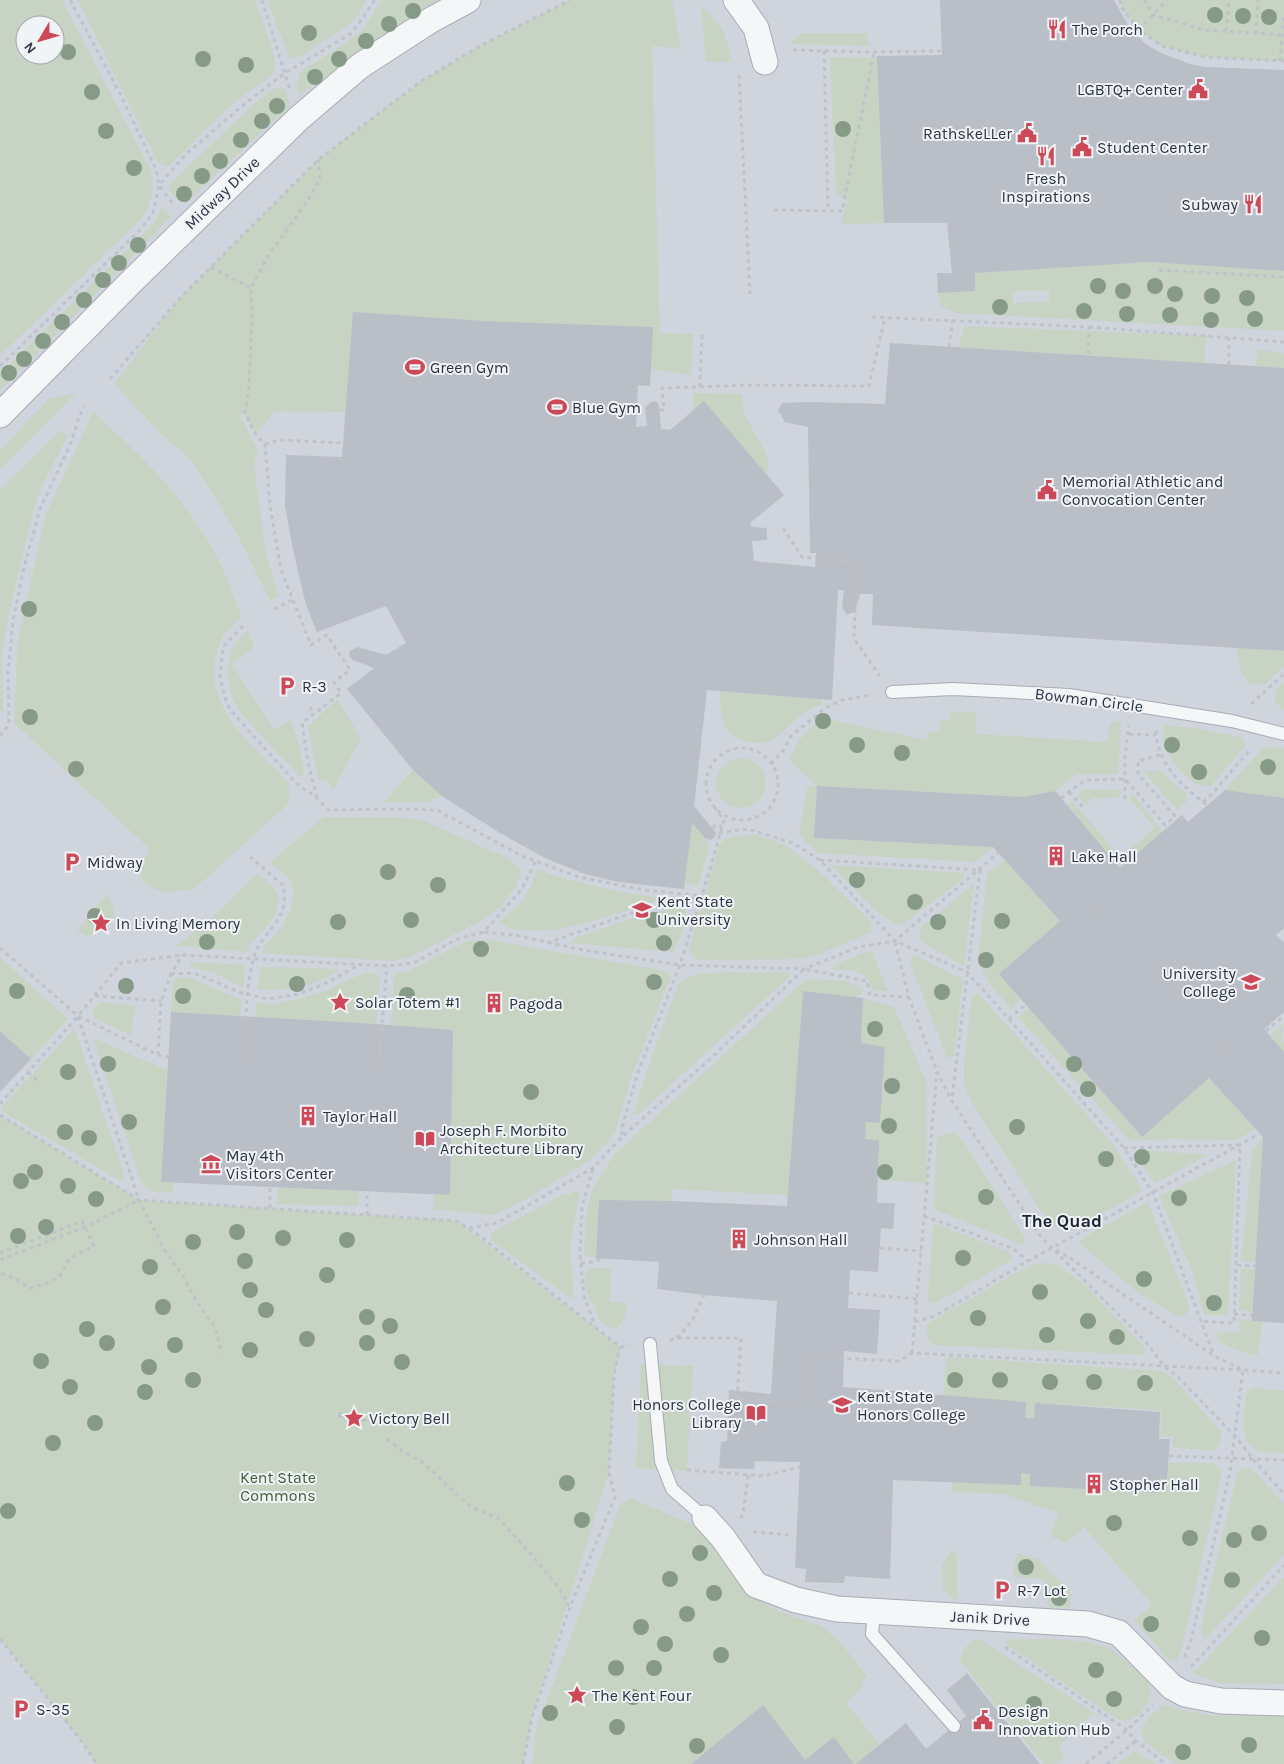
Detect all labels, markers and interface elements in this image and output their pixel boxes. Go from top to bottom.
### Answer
north arrow [15,15,65,65]
restaurant icon: The Porch [1046,18,1068,40]
place label: The Porch [1072,20,1143,39]
text: N [20,39,40,57]
public building icon: LGBTQ+ Center [1187,78,1209,100]
place label: LGBTQ+ Center [1077,80,1183,99]
public building icon: RathskeLLer [1016,122,1038,144]
place label: RathskeLLer [923,124,1012,143]
public building icon: Student Center [1071,136,1093,158]
place label: Student Center [1097,138,1207,157]
restaurant icon: Fresh Inspirations [1035,145,1057,167]
street label: Midway Drive [181,153,263,233]
place label: Fresh Inspirations [1002,169,1090,206]
restaurant icon: Subway [1242,193,1264,215]
place label: Subway [1181,195,1239,214]
sports icon: Green Gym [404,356,426,378]
place label: Green Gym [430,358,509,377]
sports icon: Blue Gym [546,396,568,418]
place label: Blue Gym [572,398,641,417]
place label: Memorial Athletic and Convocation Center [1062,472,1223,509]
public building icon: Memorial Athletic and Convocation Center [1036,479,1058,501]
parking icon: R-3 [276,675,298,697]
place label: R-3 [302,677,327,696]
street label: Bowman Circle [1034,684,1144,716]
building icon: Lake Hall [1045,845,1067,867]
place label: Lake Hall [1071,847,1137,866]
parking icon: Midway [61,851,83,873]
place label: Midway [87,853,143,872]
place label: Kent State University [657,892,733,929]
school or university icon: Kent State University [631,899,653,921]
place icon: In Living Memory [90,912,112,934]
place label: In Living Memory [116,914,241,933]
place label: University College [1162,964,1237,1001]
school or university icon: University College [1240,971,1262,993]
place icon: Solar Totem #1 [329,991,351,1013]
building icon: Pagoda [483,992,505,1014]
place label: Solar Totem #1 [355,993,460,1012]
place label: Pagoda [509,994,563,1013]
building icon: Taylor Hall [297,1105,319,1127]
place label: Taylor Hall [323,1107,397,1126]
place label: Joseph F. Morbito Architecture Library [440,1121,584,1158]
library icon: Joseph F. Morbito Architecture Library [414,1128,436,1150]
place label: May 4th Visitors Center [226,1146,334,1183]
museum icon: May 4th Visitors Center [200,1153,222,1175]
district label: The Quad [1022,1210,1102,1232]
building icon: Johnson Hall [728,1228,750,1250]
place label: Johnson Hall [754,1230,848,1249]
place label: Kent State Honors College [857,1387,966,1424]
school or university icon: Kent State Honors College [831,1394,853,1416]
place label: Honors College Library [632,1395,742,1432]
library icon: Honors College Library [745,1402,767,1424]
place icon: Victory Bell [343,1407,365,1429]
place label: Victory Bell [369,1409,450,1428]
park label: Kent State Commons [240,1468,316,1505]
building icon: Stopher Hall [1083,1473,1105,1495]
place label: Stopher Hall [1109,1475,1199,1494]
parking icon: R-7 Lot [991,1579,1013,1601]
place label: R-7 Lot [1017,1581,1066,1600]
street label: Janik Drive [950,1606,1030,1630]
place icon: The Kent Four [566,1684,588,1706]
place label: The Kent Four [592,1686,691,1705]
parking icon: S-35 [10,1698,32,1720]
place label: S-35 [36,1700,70,1719]
place label: Design Innovation Hub [998,1702,1110,1739]
public building icon: Design Innovation Hub [972,1709,994,1731]

